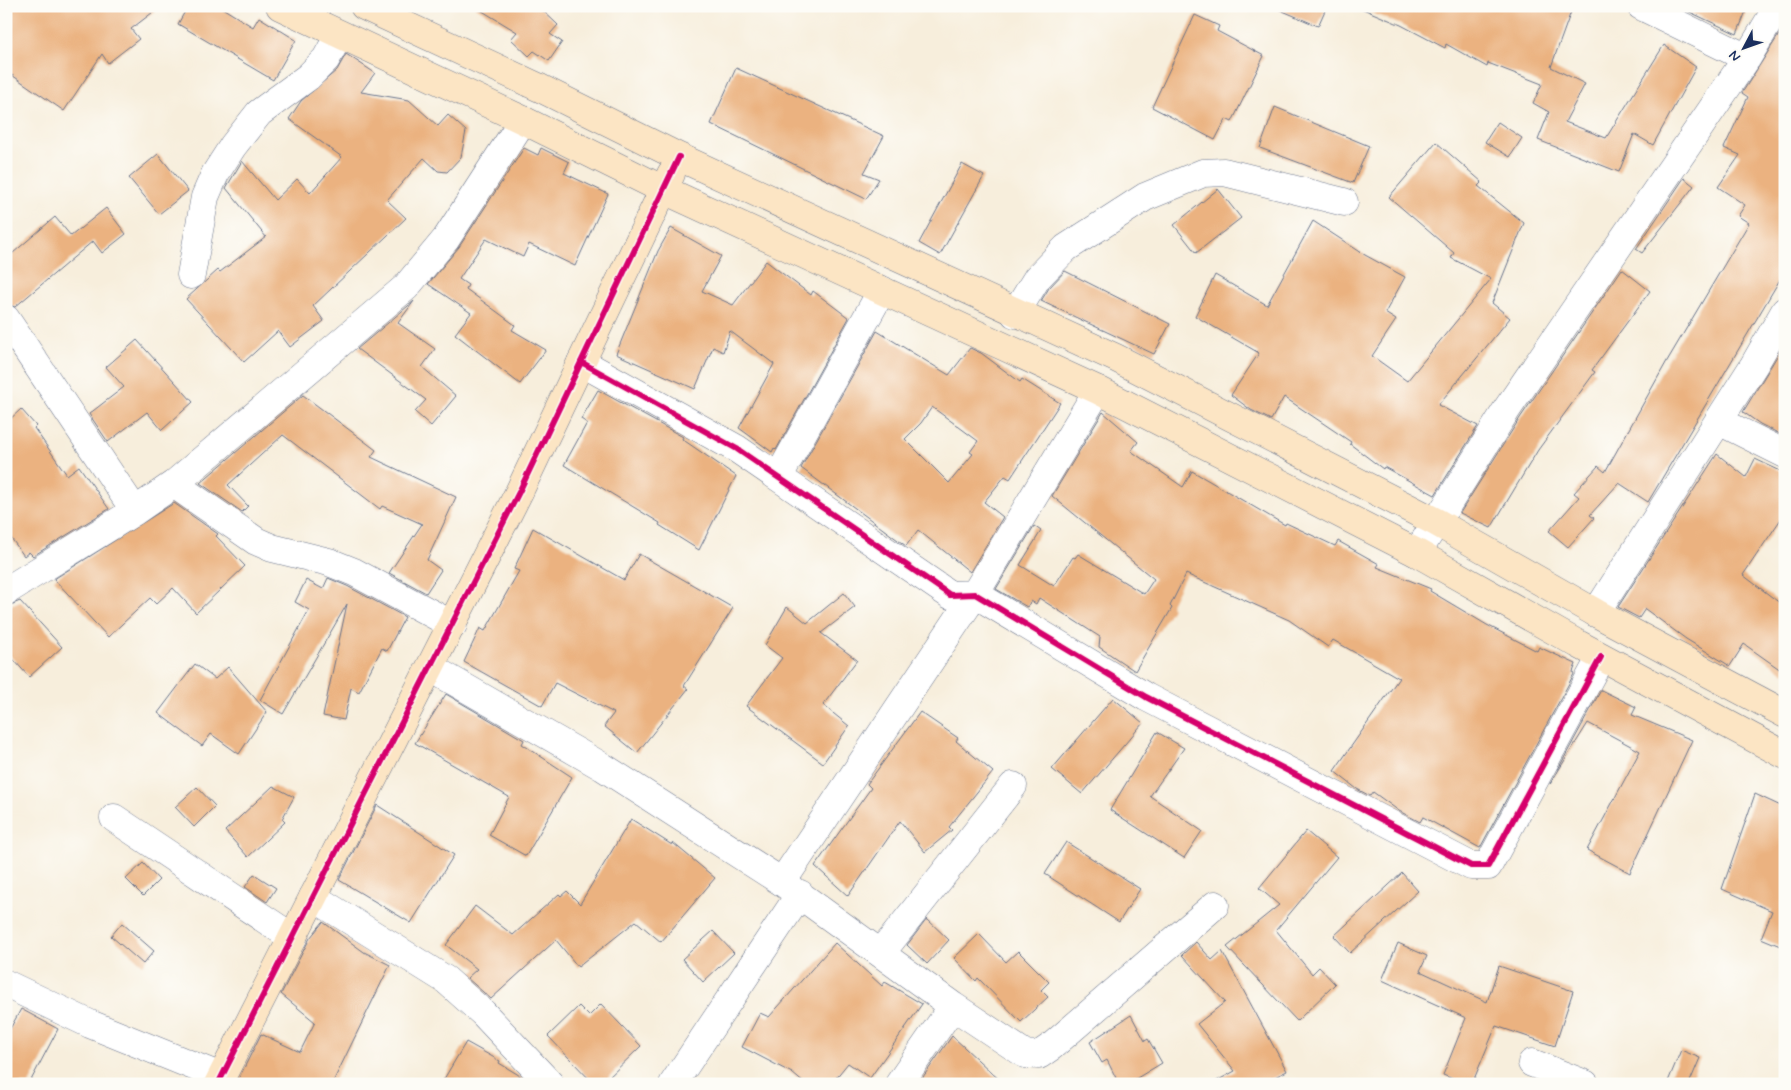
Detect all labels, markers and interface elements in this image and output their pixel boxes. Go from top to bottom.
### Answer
north arrow [1718,22,1768,72]
text: N [1725,46,1745,65]

